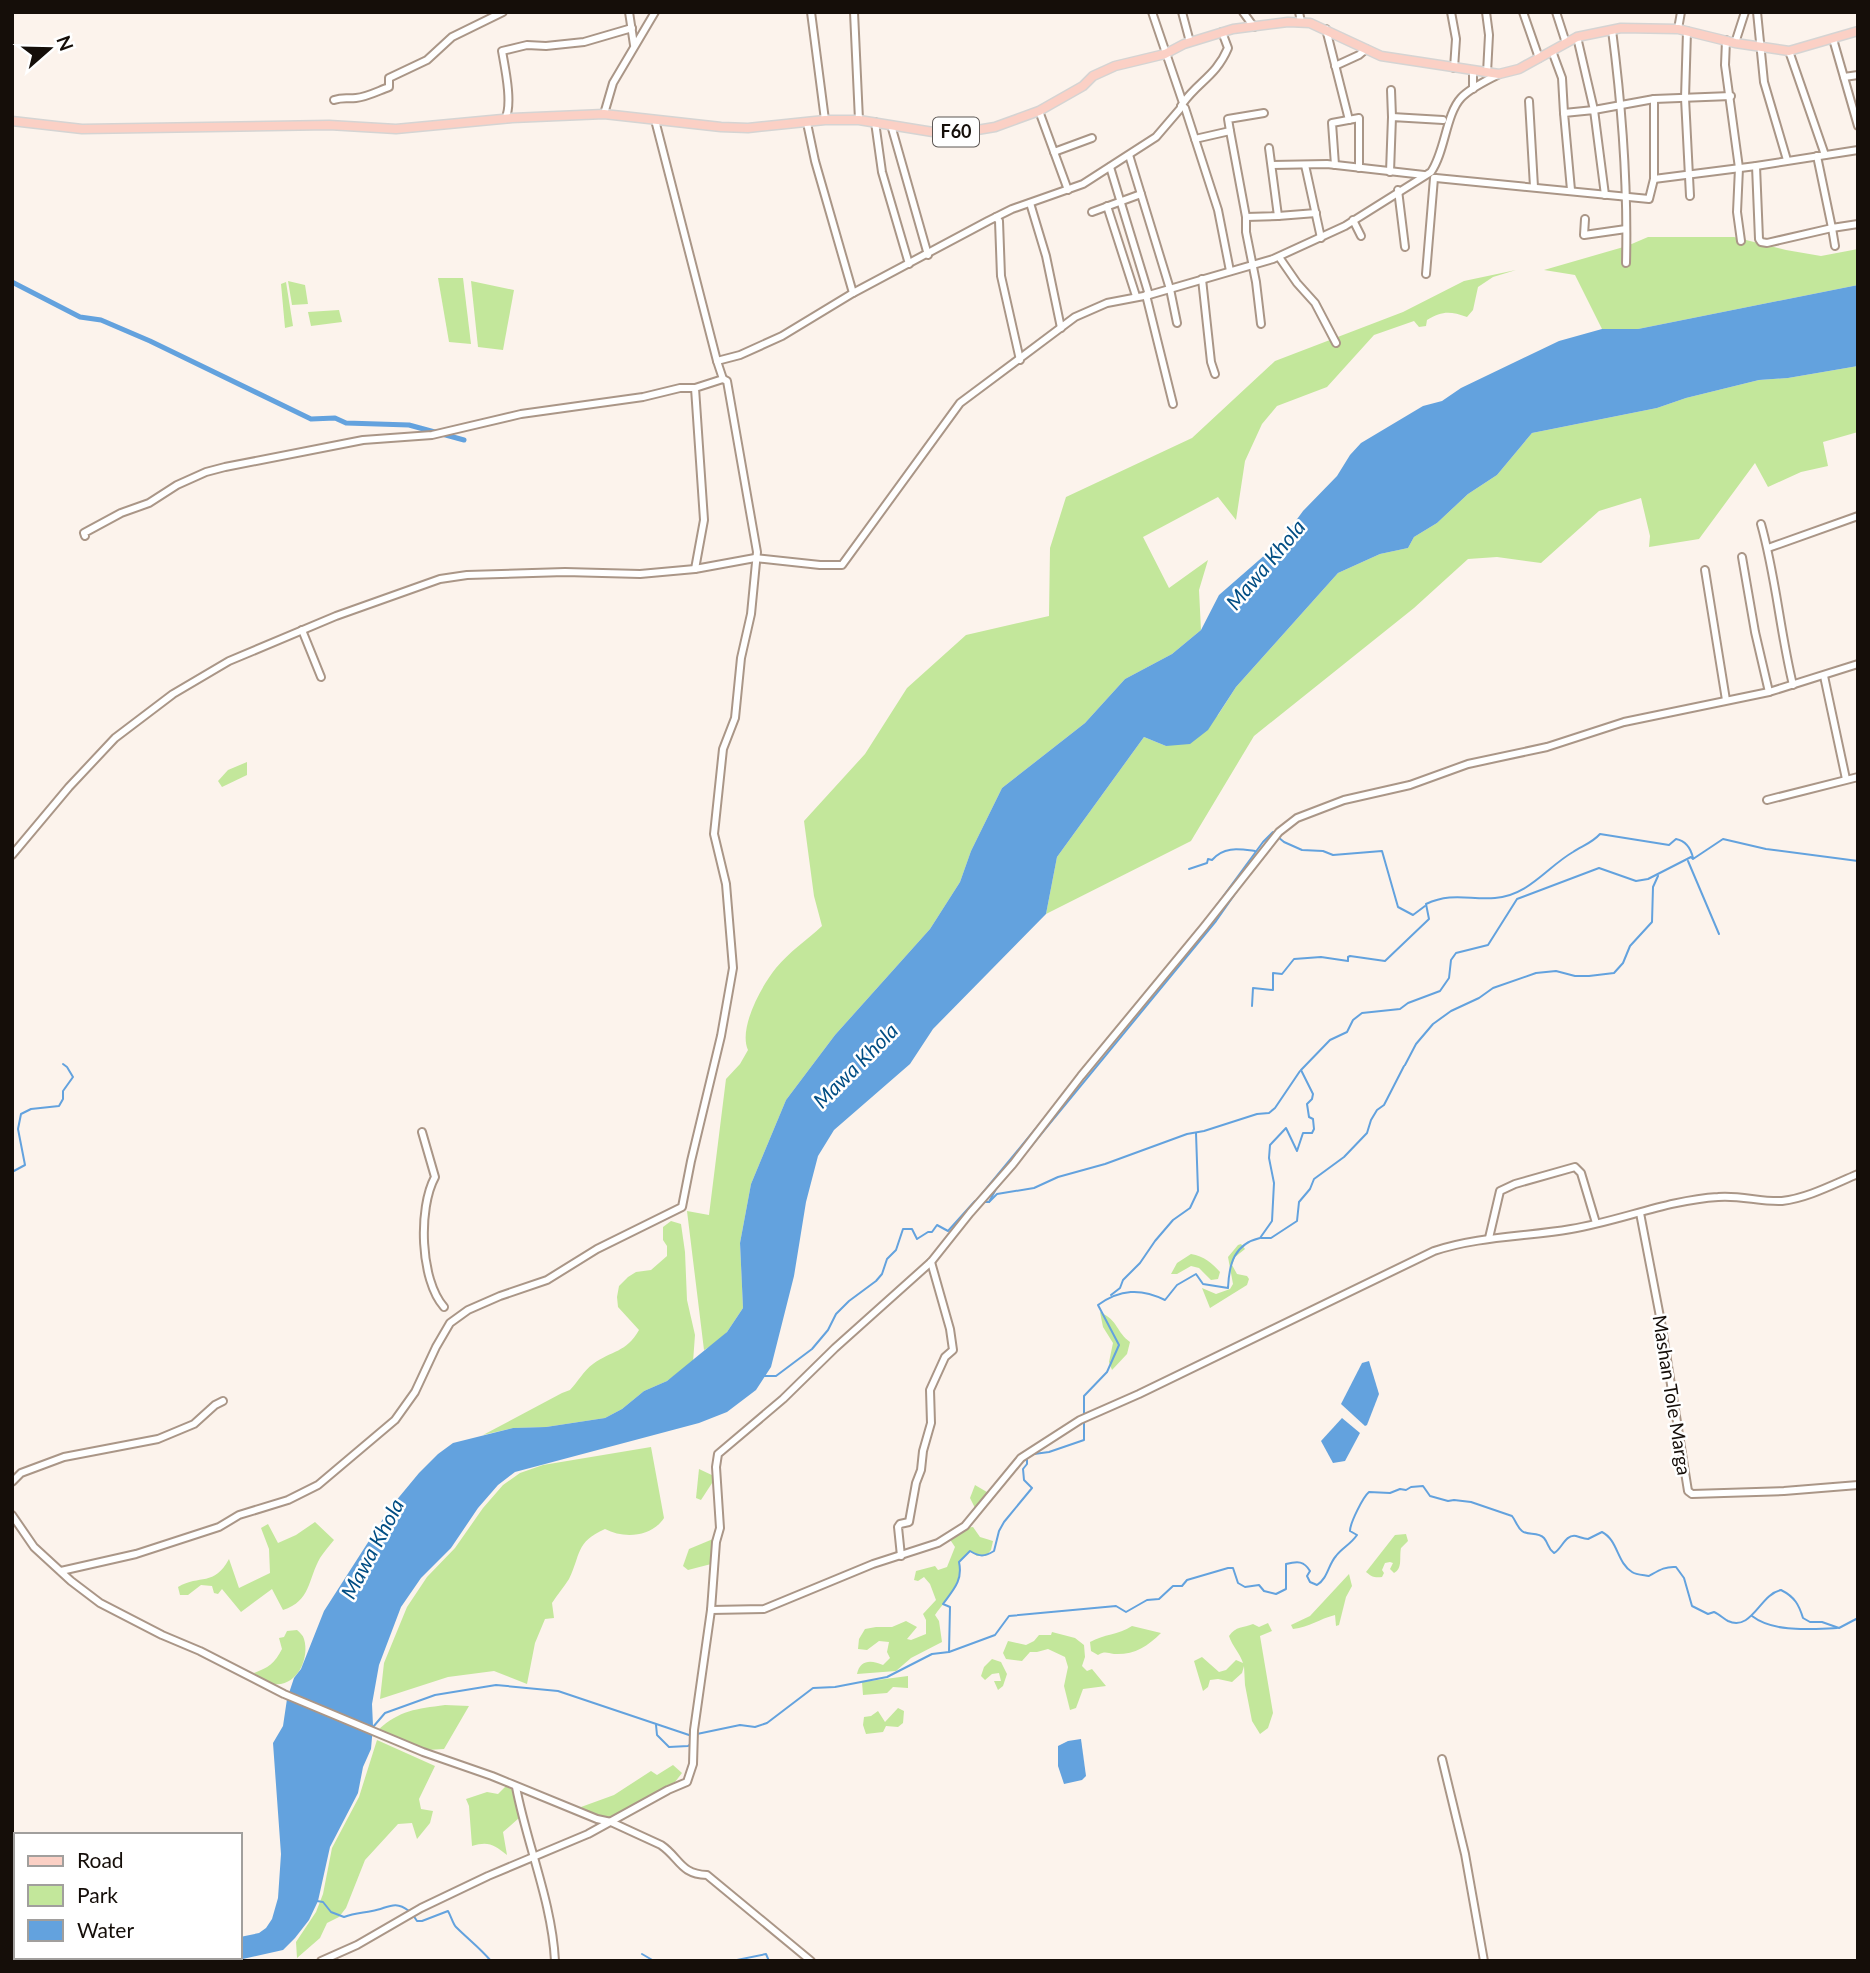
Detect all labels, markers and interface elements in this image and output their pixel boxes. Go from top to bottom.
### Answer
north arrow [14,14,84,84]
text: N [52,32,79,54]
road number: F60 [933,118,979,146]
water label: Mawa Khola [1220,514,1310,614]
water label: Mawa Khola [807,1017,903,1113]
street label: Mashan Tole Marga [1648,1313,1697,1477]
water label: Mawa Khola [335,1494,408,1603]
legend [14,1833,242,1959]
text: Road [77,1847,124,1872]
text: Park [77,1882,118,1907]
text: Water [77,1917,134,1942]

